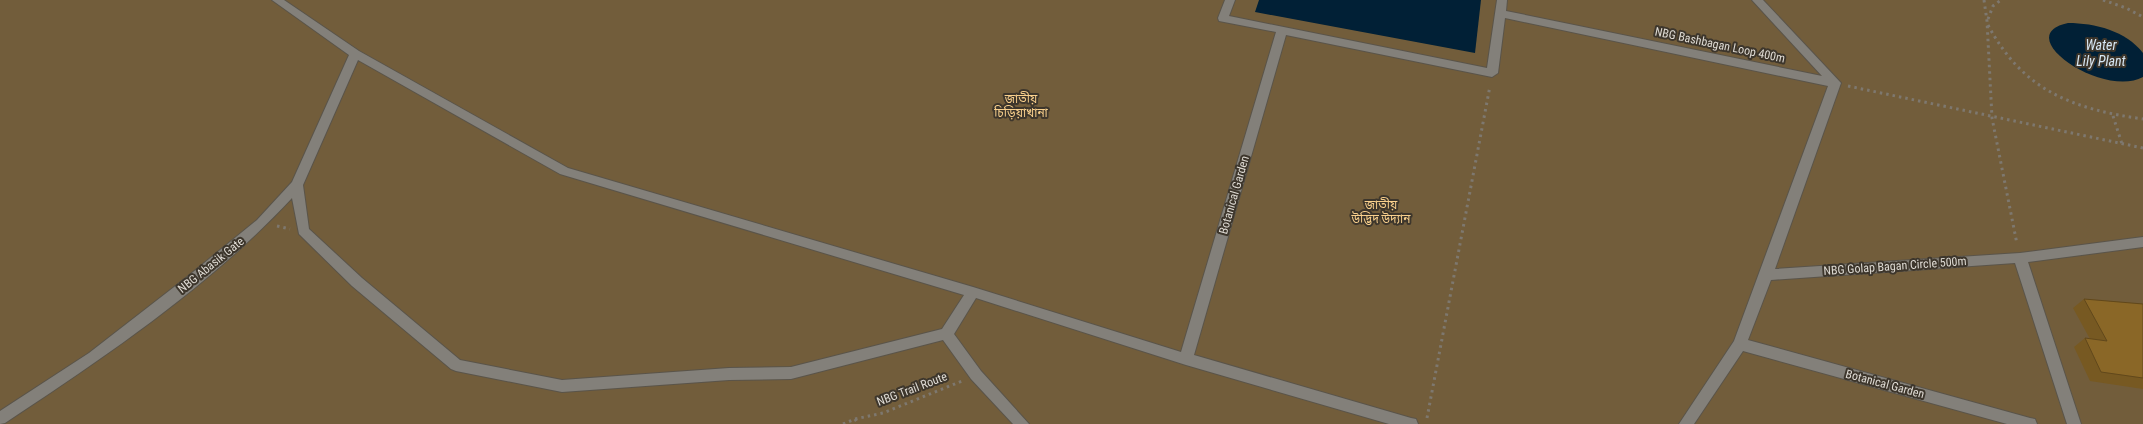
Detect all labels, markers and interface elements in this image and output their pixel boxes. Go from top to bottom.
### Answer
street label: NBG Bashbagan Loop 400m [1654,24,1786,66]
water label: Water Lily Plant [2076,37,2127,69]
park label: জাতীয় চিড়িয়াখানা [993,91,1049,120]
street label: Botanical Garden [1216,154,1252,236]
park label: জাতীয় উদ্ভিদ উদ্যান [1351,197,1411,226]
street label: NBG Abasik Gate [175,234,247,296]
street label: NBG Golap Bagan Circle 500m [1823,254,1967,278]
street label: Botanical Garden [1844,367,1926,401]
street label: NBG Trail Route [875,369,949,409]

